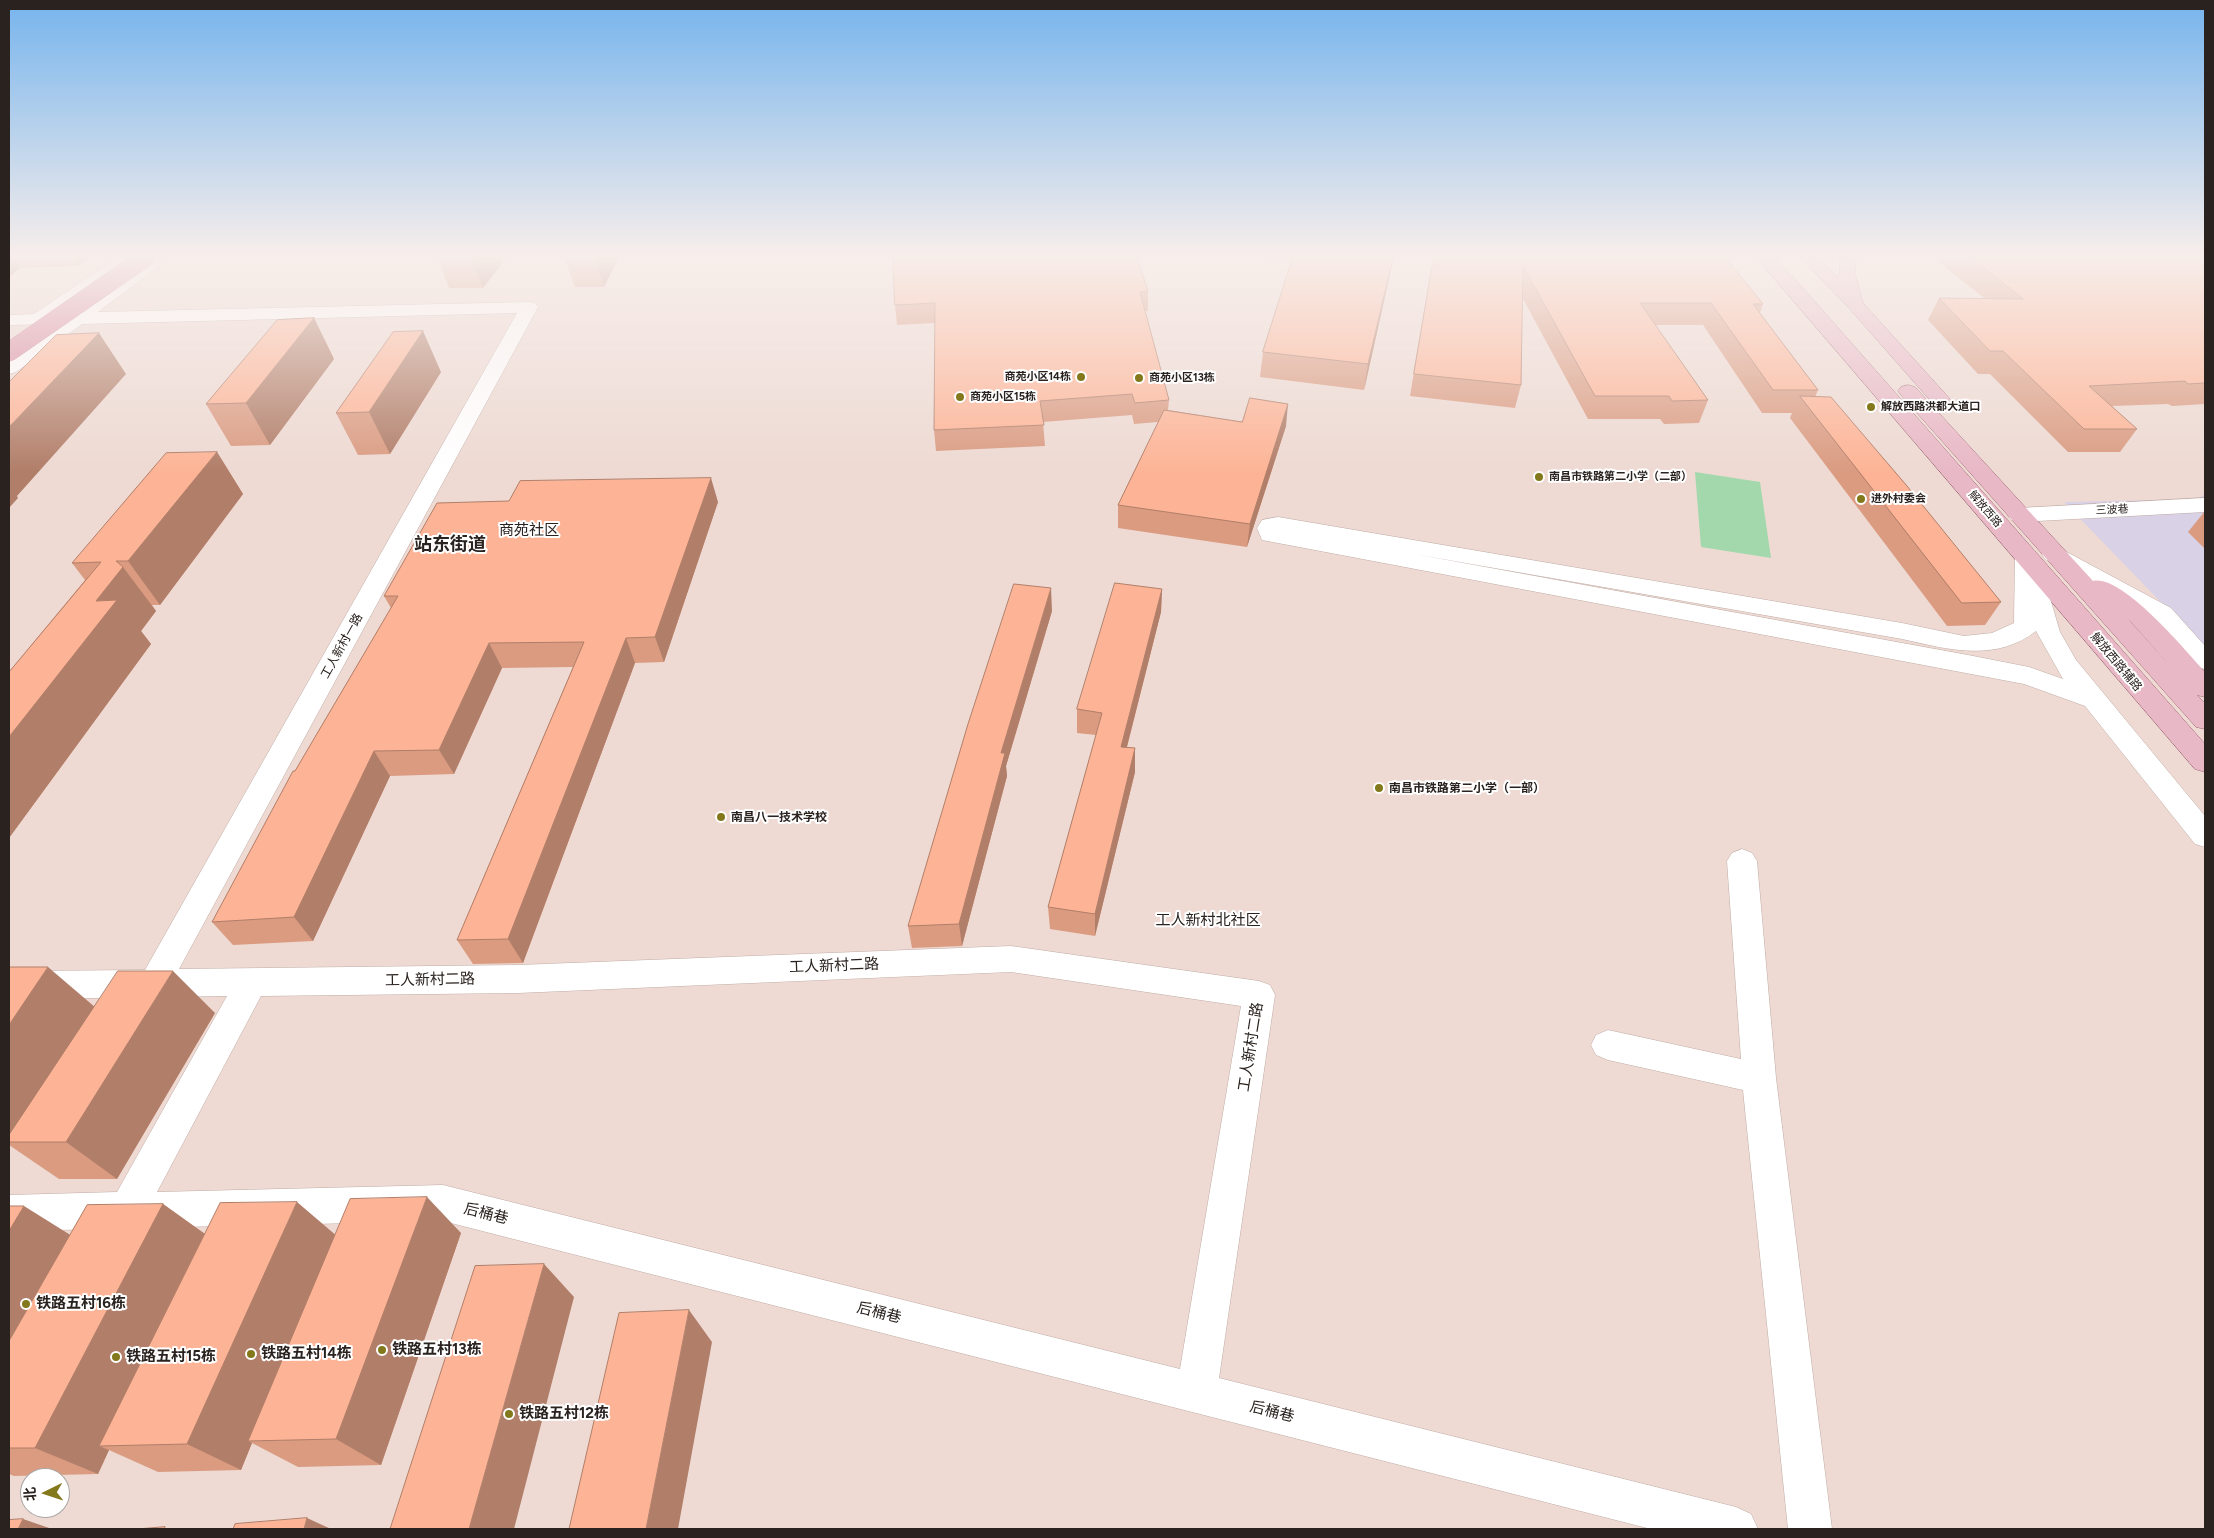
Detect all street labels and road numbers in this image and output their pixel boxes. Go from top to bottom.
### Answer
street label: 解放西路 [1966,488,2004,530]
street label: 三波巷 [2095,503,2129,517]
street label: 工人新村一路 [318,611,366,681]
street label: 解放西路辅路 [2087,630,2145,694]
street label: 工人新村二路 [789,955,879,977]
street label: 工人新村二路 [385,970,475,990]
street label: 工人新村二路 [1235,1001,1267,1093]
street label: 后桶巷 [462,1200,510,1228]
street label: 后桶巷 [855,1299,903,1327]
street label: 后桶巷 [1248,1398,1296,1426]

